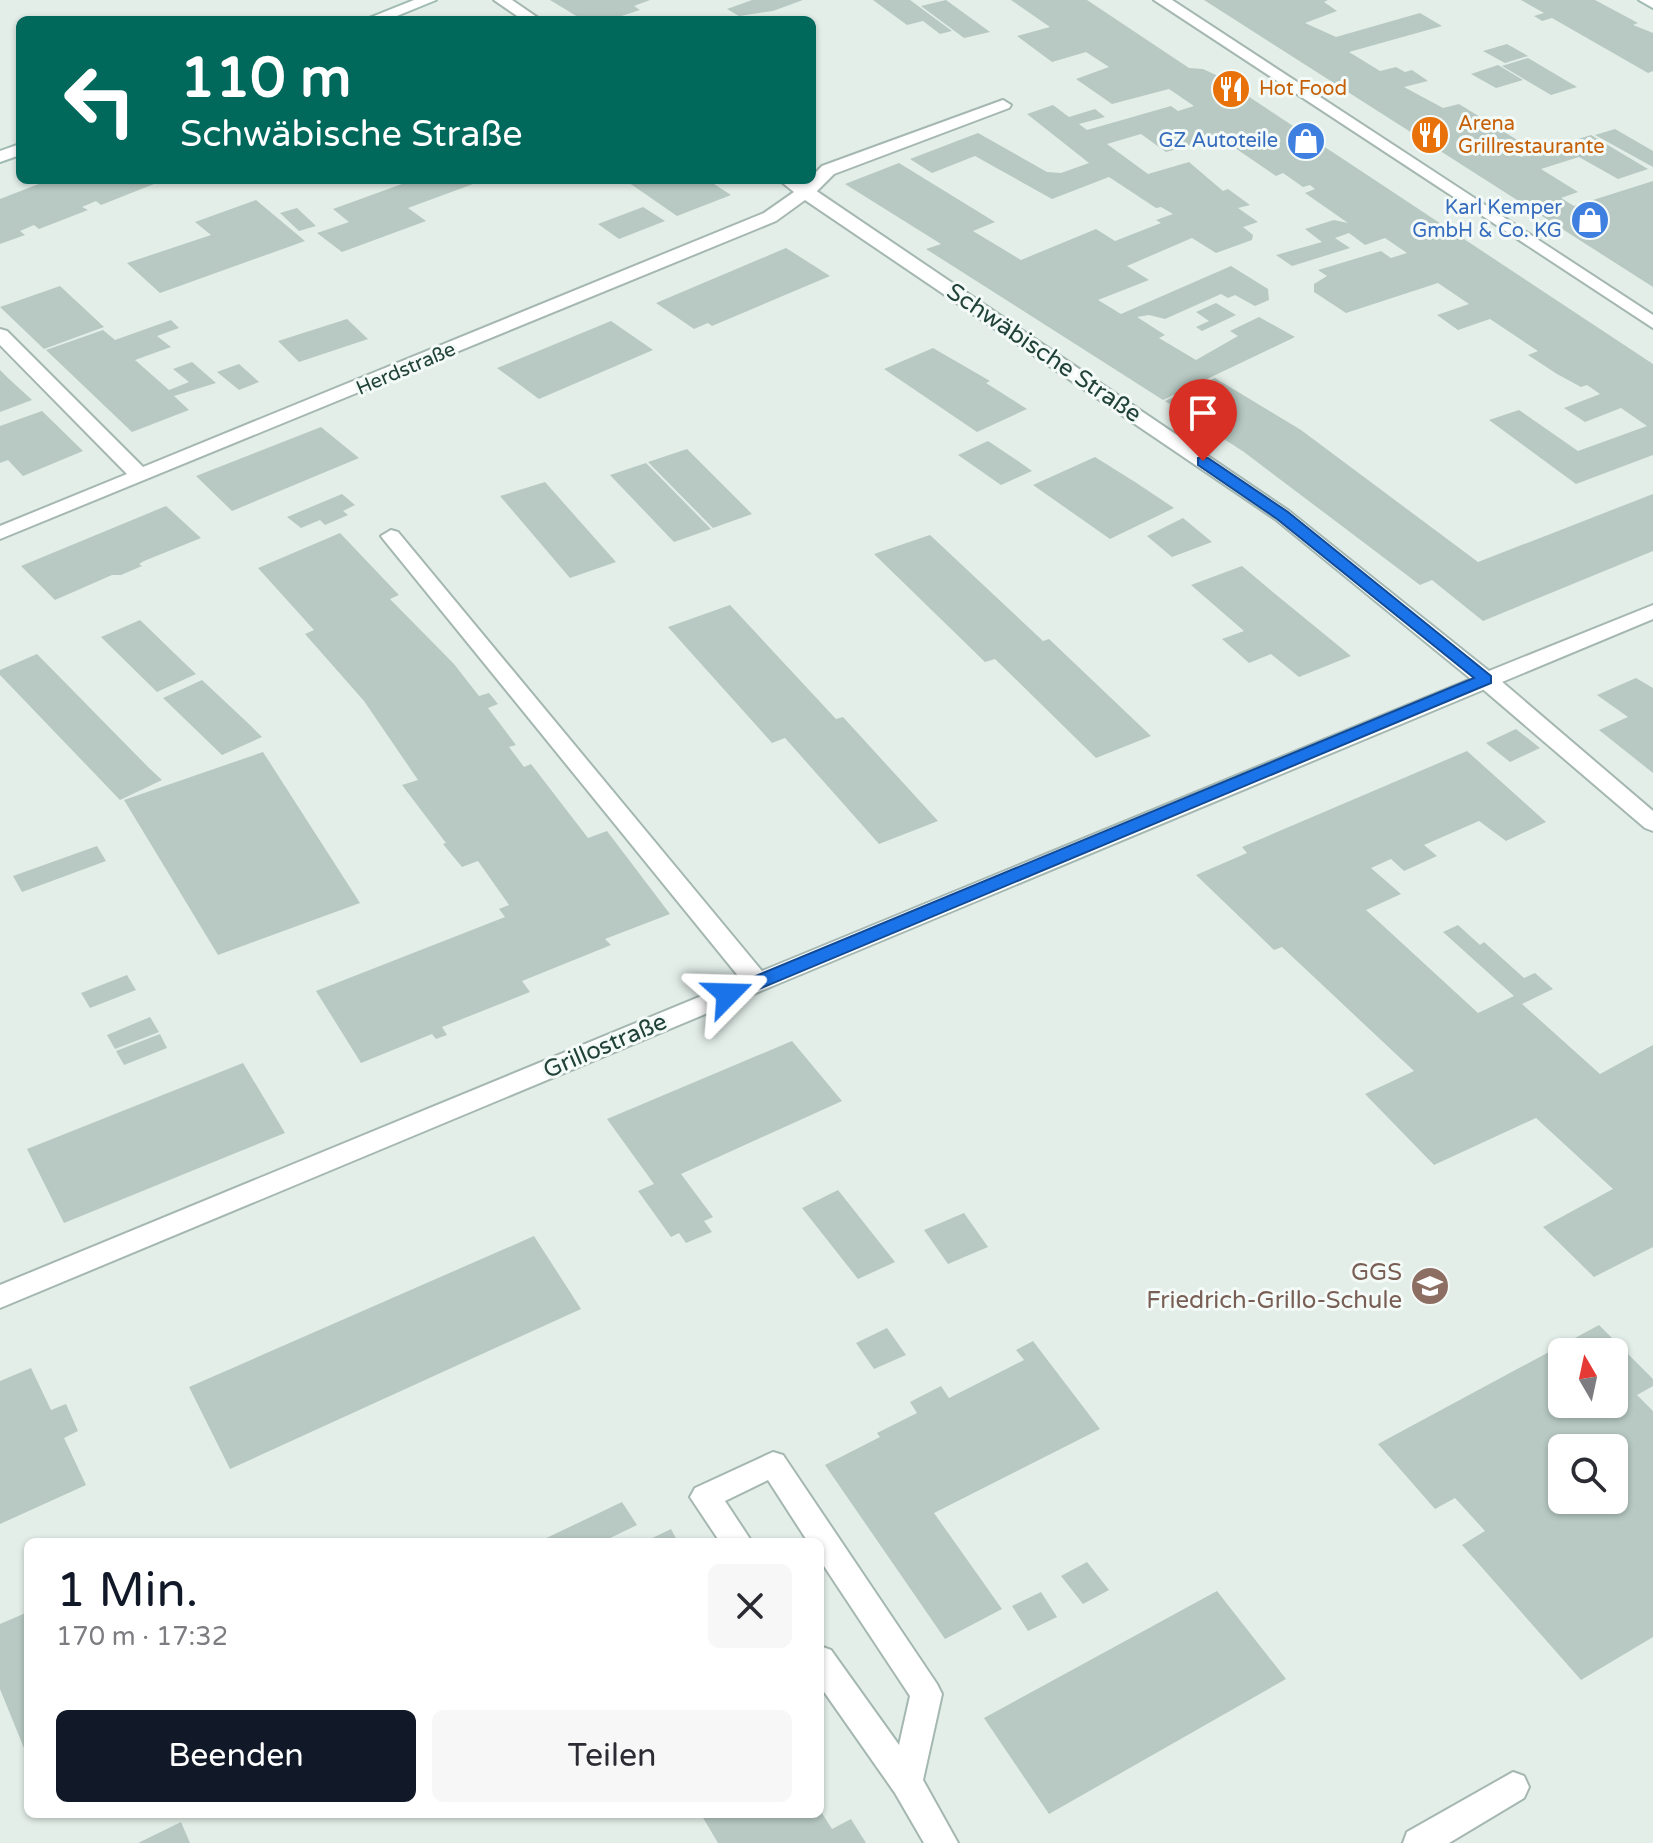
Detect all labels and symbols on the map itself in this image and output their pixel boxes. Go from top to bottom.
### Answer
restaurant icon: Hot Food [1210,68,1252,110]
place label: Hot Food [1259,77,1347,101]
place label: Arena Grillrestaurante [1458,112,1605,159]
restaurant icon: Arena Grillrestaurante [1409,114,1451,156]
shop icon: GZ Autoteile [1285,120,1327,162]
place label: GZ Autoteile [1158,129,1278,153]
place label: Karl Kemper GmbH & Co. KG [1412,196,1562,243]
shop icon: Karl Kemper GmbH & Co. KG [1569,199,1611,241]
street label: Schwäbische Straße [941,277,1147,429]
street label: Herdstraße [353,337,459,401]
pin [1169,379,1237,461]
position arrow [686,952,770,1036]
street label: Grillostraße [539,1007,671,1085]
place label: GGS Friedrich-Grillo-Schule [1146,1258,1402,1315]
school or university icon: GGS Friedrich-Grillo-Schule [1409,1265,1451,1307]
north arrow [1548,1338,1628,1418]

